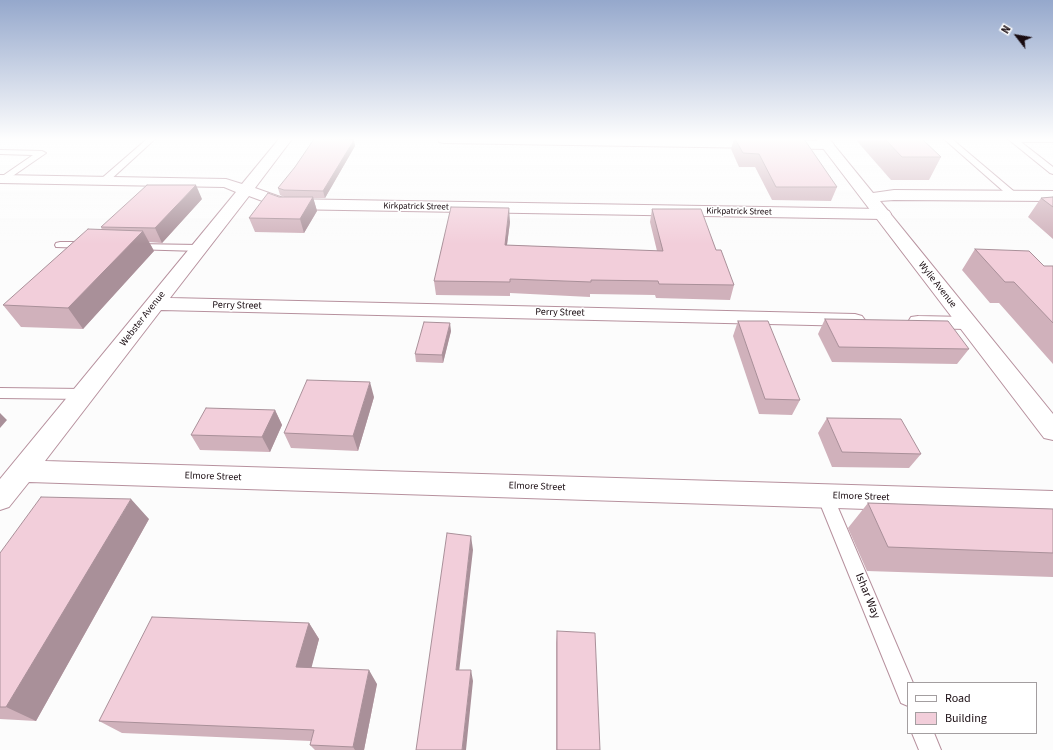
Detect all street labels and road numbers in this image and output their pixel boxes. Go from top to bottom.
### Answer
street label: Kirkpatrick Street [383,201,449,213]
street label: Kirkpatrick Street [706,206,772,218]
street label: Wylie Avenue [915,260,959,310]
street label: Webster Avenue [118,289,168,349]
street label: Perry Street [212,300,262,312]
street label: Perry Street [535,307,585,319]
street label: Elmore Street [184,470,242,484]
street label: Elmore Street [508,480,566,494]
street label: Elmore Street [832,490,890,504]
street label: Ishar Way [851,571,883,621]

